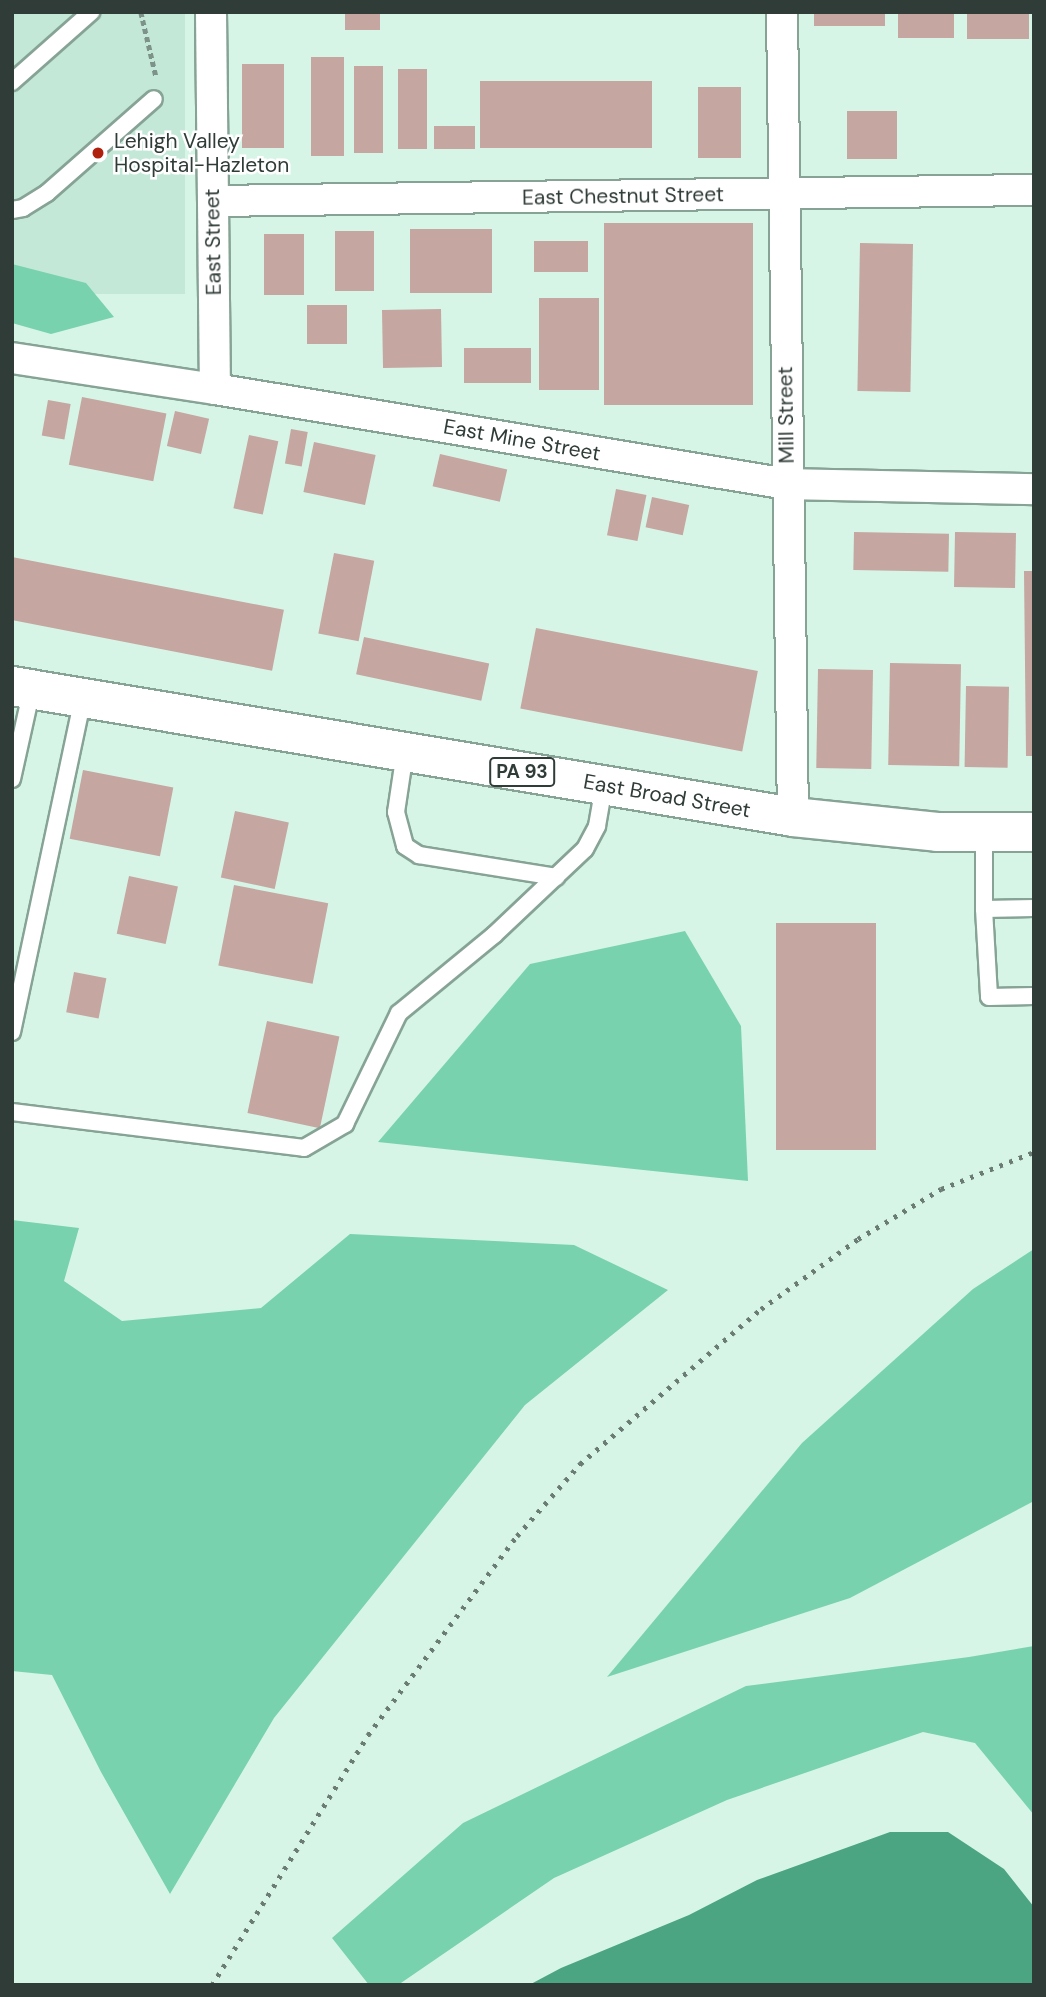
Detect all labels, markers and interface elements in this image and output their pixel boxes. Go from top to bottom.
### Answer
place label: Lehigh Valley Hospital-Hazleton [114,128,289,178]
marker: Lehigh Valley Hospital-Hazleton [88,143,108,163]
street label: East Chestnut Street [522,182,724,210]
street label: East Street [199,188,227,296]
street label: Mill Street [773,366,799,464]
street label: East Mine Street [442,414,602,466]
road number: PA 93 [489,757,555,788]
street label: East Broad Street [581,769,753,823]

